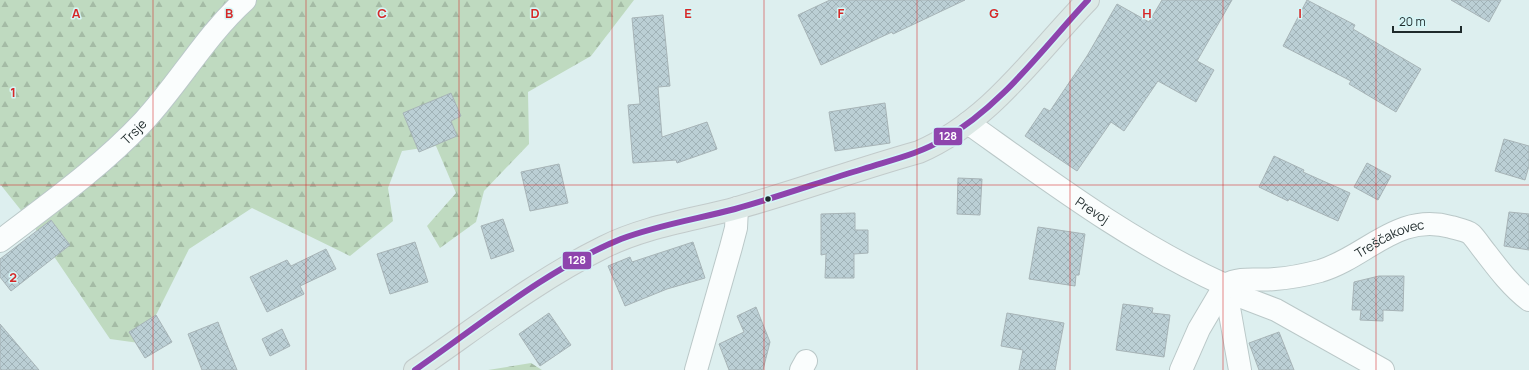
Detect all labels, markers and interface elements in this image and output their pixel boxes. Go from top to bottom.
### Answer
text: A [72,4,81,22]
text: B [225,4,233,22]
text: C [377,4,387,22]
text: D [530,4,540,22]
text: E [684,4,692,22]
text: F [838,4,845,22]
text: G [989,4,999,22]
text: H [1142,4,1152,22]
text: I [1298,4,1302,22]
scale bar [1393,8,1461,34]
text: 20 m [1399,13,1426,30]
text: 1 [10,83,16,101]
street label: Trsje [117,115,151,148]
line badge: 128 [933,127,963,146]
text: 128 [939,128,957,143]
street label: Prevoj [1072,192,1113,228]
unlabelled marker [763,194,773,204]
street label: Treščakovec [1351,215,1425,262]
line badge: 128 [562,251,592,270]
text: 128 [568,252,586,267]
text: 2 [9,268,17,286]

